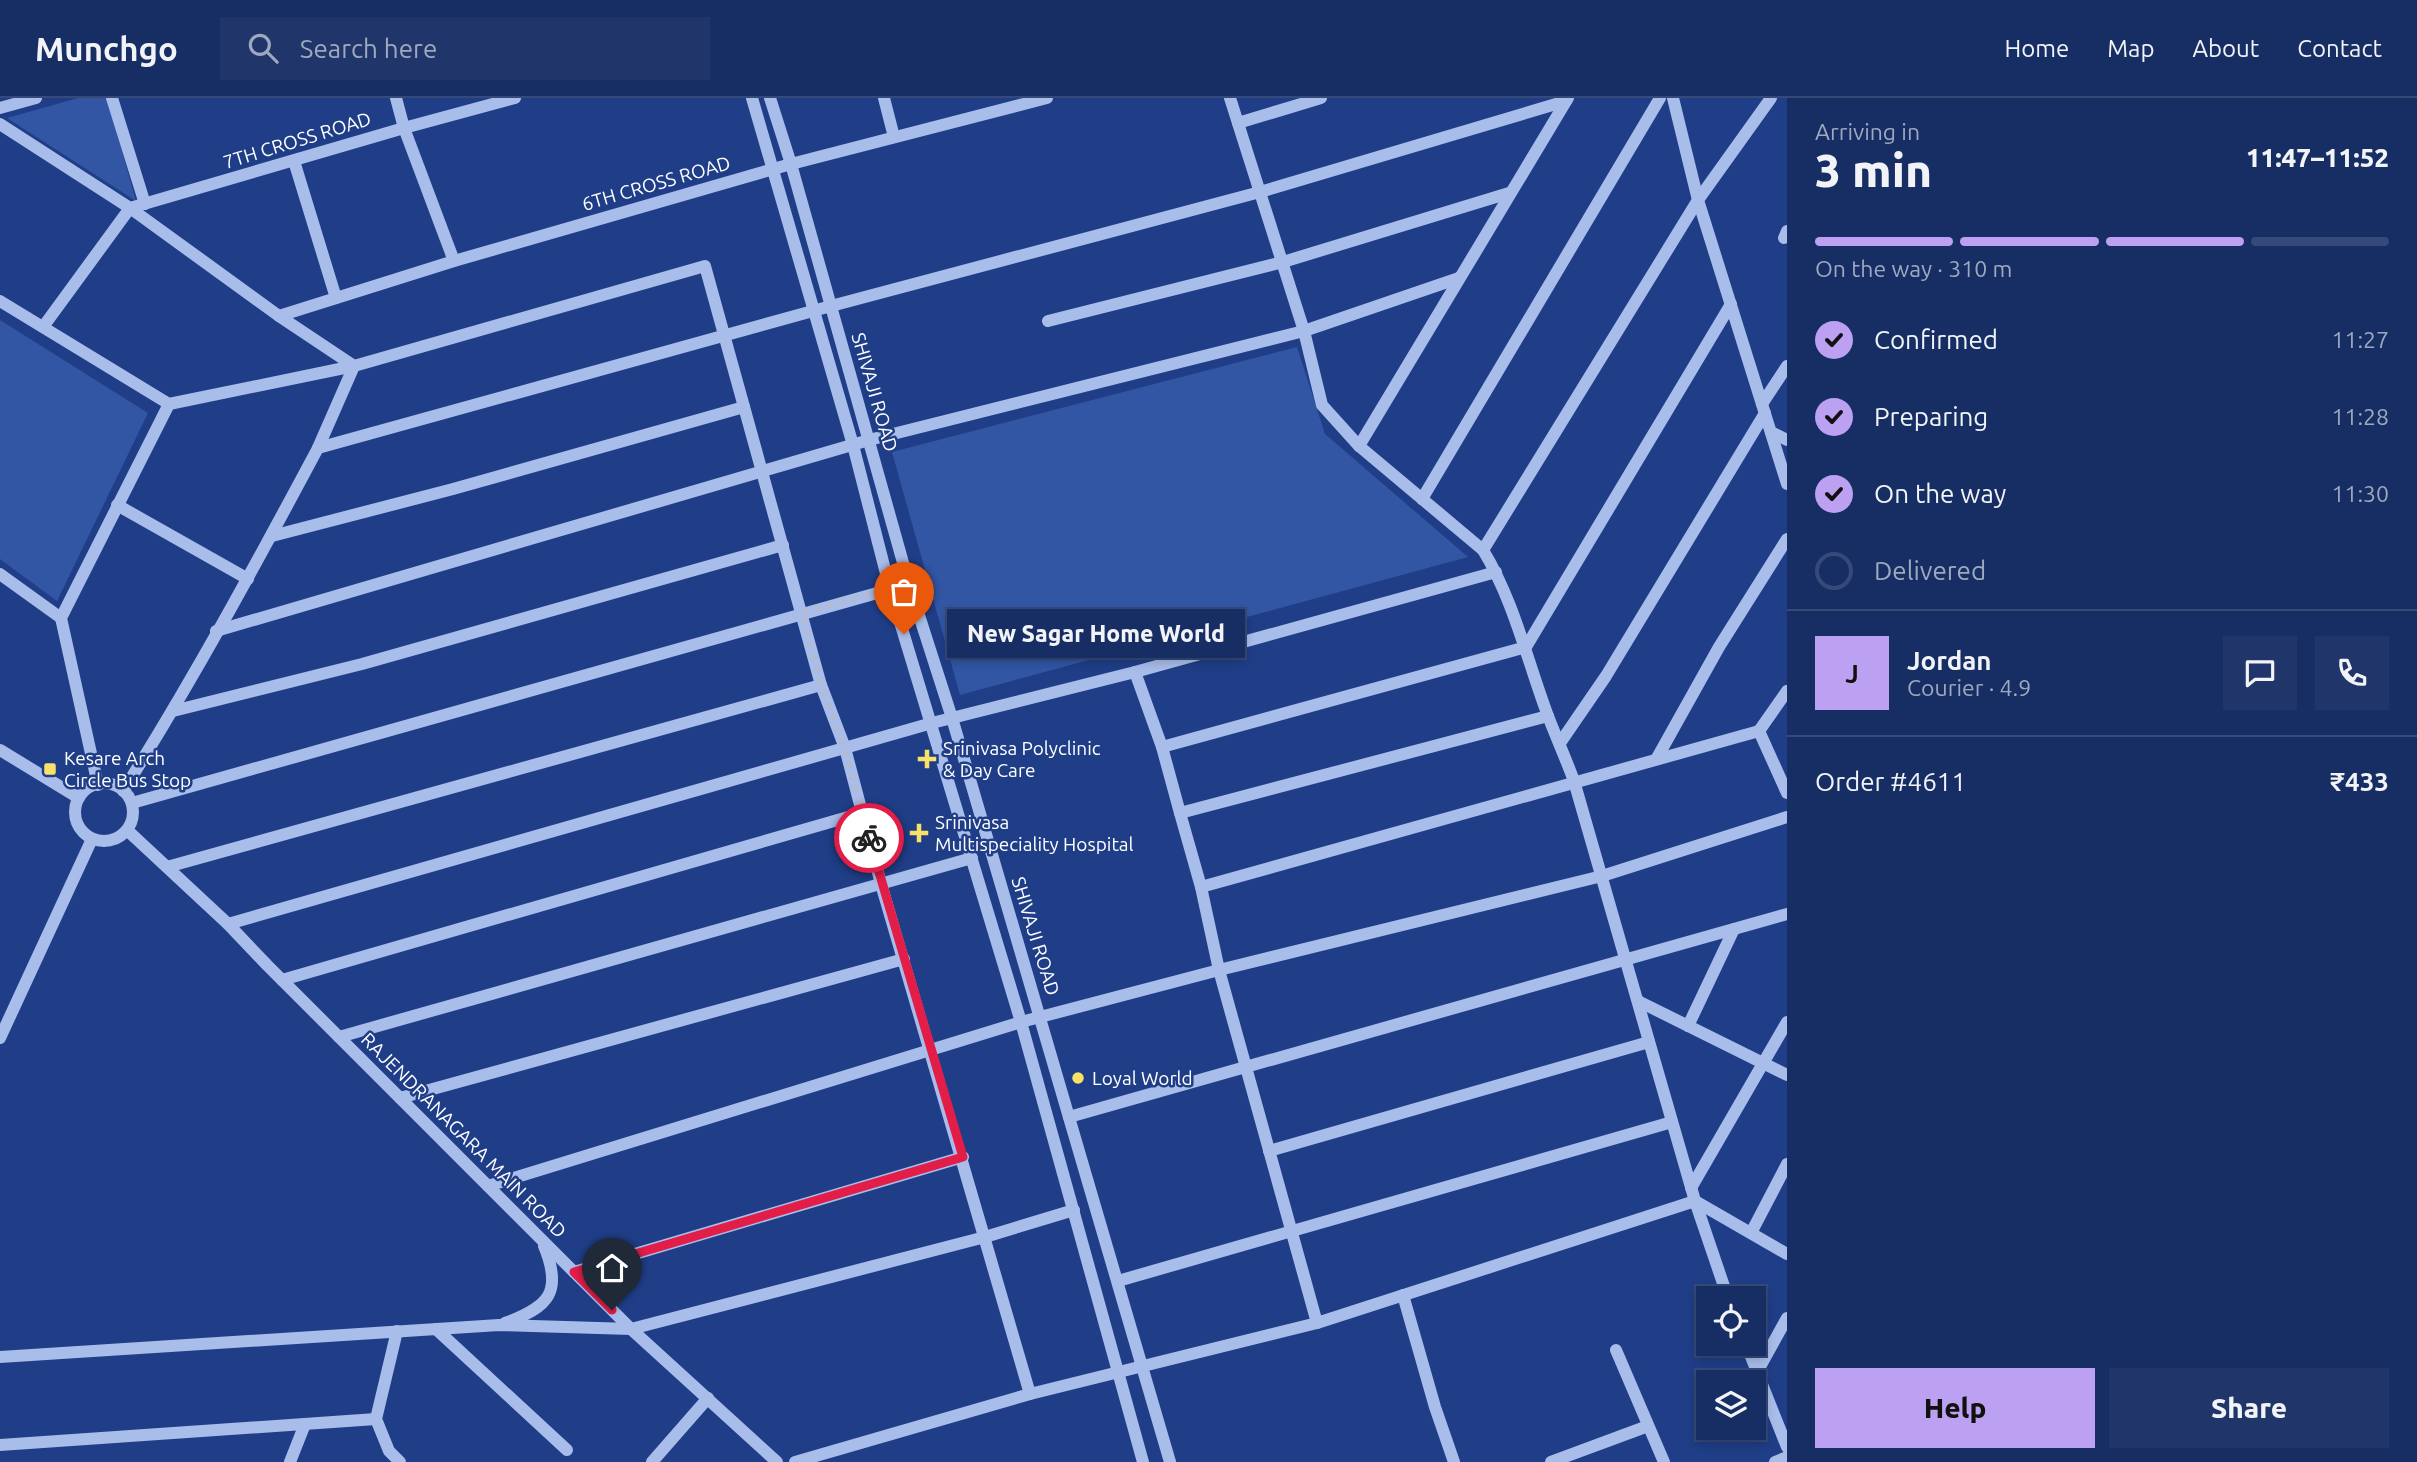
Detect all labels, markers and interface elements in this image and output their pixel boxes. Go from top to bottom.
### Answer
search box [220,17,710,80]
icon: search [244,29,282,67]
text: Munchgo [35,30,178,67]
text: Search here [300,34,437,63]
text: Home [2004,35,2069,62]
text: Map [2107,35,2154,62]
text: About [2192,35,2259,62]
text: Contact [2297,35,2382,62]
street label: 7TH CROSS ROAD [220,107,374,173]
text: Arriving in [1815,119,1920,144]
text: 11:47–11:52 [2246,143,2389,172]
text: 3 min [1815,144,1932,196]
street label: 6TH CROSS ROAD [579,151,733,215]
text: On the way · 310 m [1815,256,2012,281]
icon: check [1815,321,1853,359]
text: Confirmed [1874,325,1998,354]
text: 11:27 [2331,327,2389,352]
street label: SHIVAJI ROAD [848,330,902,454]
icon: check [1815,398,1853,436]
text: Preparing [1874,402,1988,431]
text: 11:28 [2331,404,2389,429]
icon: check [1815,475,1853,513]
text: On the way [1874,479,2006,508]
text: 11:30 [2331,481,2389,506]
text: Delivered [1874,556,1986,585]
pin [874,562,934,634]
icon: bag [885,573,923,611]
callout: New Sagar Home World [946,610,1244,658]
text: New Sagar Home World [967,621,1225,646]
button: chat [2223,636,2297,710]
button: phone [2315,636,2389,710]
text: Jordan [1907,646,1992,675]
text: J [1845,659,1859,688]
text: Courier · 4.9 [1907,675,2031,700]
place label: Srinivasa Polyclinic & Day Care [943,737,1101,781]
place label: Kesare Arch Circle Bus Stop [64,747,191,791]
marker: Srinivasa Polyclinic & Day Care [917,749,937,769]
marker: Kesare Arch Circle Bus Stop [42,761,58,777]
text: Order #4611 [1815,767,1966,796]
text: ₹433 [2330,767,2389,796]
courier [834,803,904,873]
place label: Srinivasa Multispeciality Hospital [935,811,1134,855]
icon: bike [850,819,888,857]
marker: Srinivasa Multispeciality Hospital [909,823,929,843]
street label: SHIVAJI ROAD [1008,874,1064,998]
street label: RAJENDRANAGARA MAIN ROAD [357,1028,571,1242]
place label: Loyal World [1092,1067,1193,1089]
marker: Loyal World [1070,1070,1086,1086]
pin [582,1238,642,1310]
icon: home [593,1249,631,1287]
map controls [1696,1286,1766,1440]
button: locate [1696,1286,1766,1356]
button: Help [1815,1368,2095,1448]
button: Share [2109,1368,2389,1448]
button: layers [1696,1370,1766,1440]

